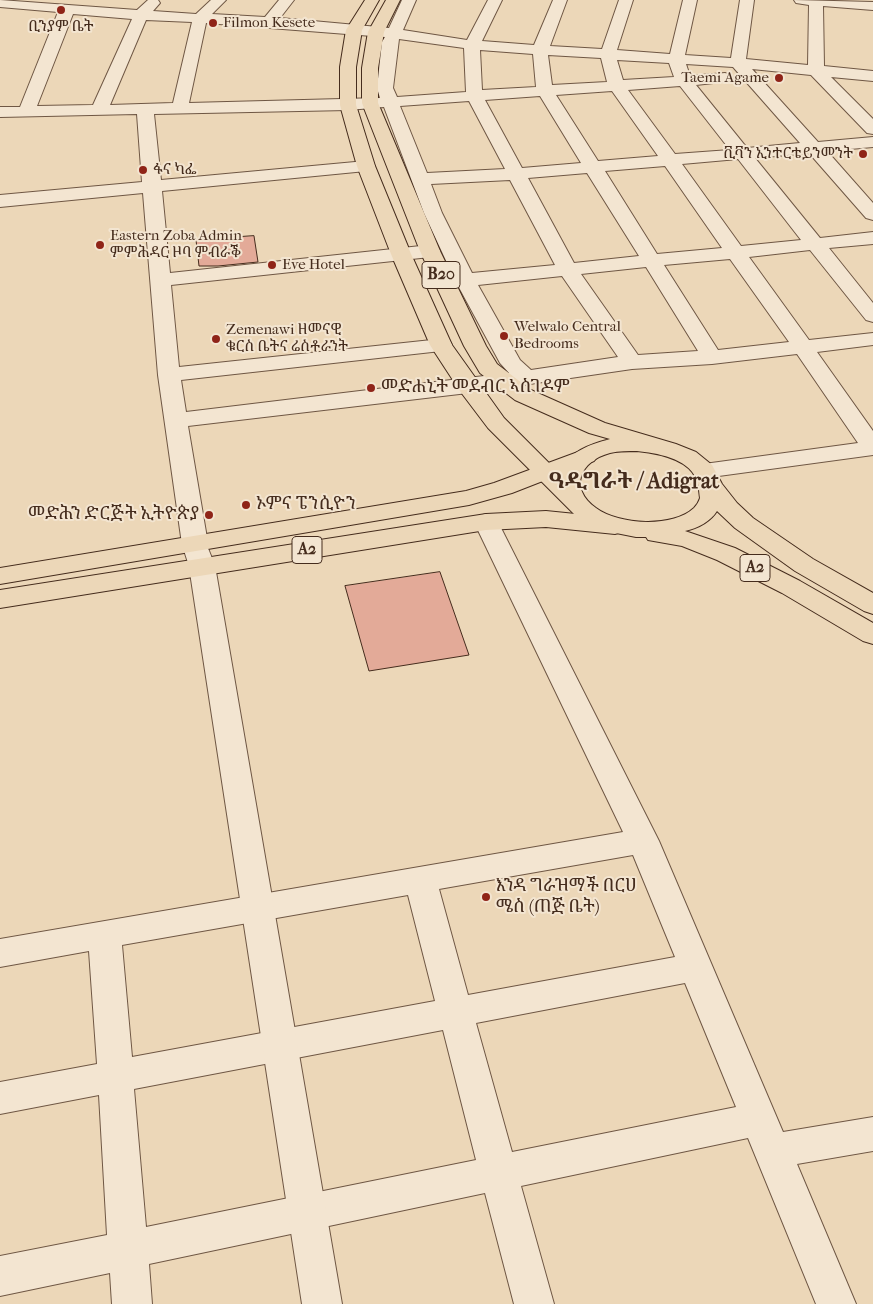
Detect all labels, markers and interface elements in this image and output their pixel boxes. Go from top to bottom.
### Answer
marker: ቢንያም ቤት [55,4,67,16]
place label: Filmon Kesete [223,14,315,32]
marker: Filmon Kesete [207,17,219,29]
place label: ቢንያም ቤት [28,18,94,36]
place label: Taemi Agame [681,69,769,87]
marker: Taemi Agame [773,72,785,84]
place label: ቪቫን ኢንተርቴይንመንት [723,145,853,163]
marker: ቪቫን ኢንተርቴይንመንት [857,148,869,160]
place label: ፋና ካፌ [153,161,197,179]
marker: ፋና ካፌ [137,164,149,176]
place label: Eastern Zoba Admin ምምሕዳር ዞባ ምብራቕ [110,227,242,262]
marker: Eastern Zoba Admin ምምሕዳር ዞባ ምብራቕ [94,239,106,251]
place label: Eve Hotel [282,256,345,274]
marker: Eve Hotel [266,259,278,271]
road number: B20 [422,262,460,288]
place label: Welwalo Central Bedrooms [514,318,621,353]
place label: Zemenawi ዘመናዊ ቁርስ ቤትና ሬስቶራንት [226,321,348,356]
marker: Welwalo Central Bedrooms [498,330,510,342]
marker: Zemenawi ዘመናዊ ቁርስ ቤትና ሬስቶራንት [210,333,222,345]
place label: መድሐኒት መደብር ኣስገዶም [381,377,570,399]
marker: መድሐኒት መደብር ኣስገዶም [365,382,377,394]
district label: ዓዲግራት / Adigrat [549,470,719,496]
place label: ኦምና ፔንሲዮን [256,494,356,516]
marker: ኦምና ፔንሲዮን [240,499,252,511]
place label: መድሕን ድርጅት ኢትዮጵያ [28,504,199,526]
marker: መድሕን ድርጅት ኢትዮጵያ [203,509,215,521]
road number: A2 [292,536,322,564]
road number: A2 [740,554,770,582]
place label: እንዳ ግራዝማች በርሀ ሜስ (ጠጅ ቤት) [496,876,637,919]
marker: እንዳ ግራዝማች በርሀ ሜስ (ጠጅ ቤት) [480,891,492,903]

